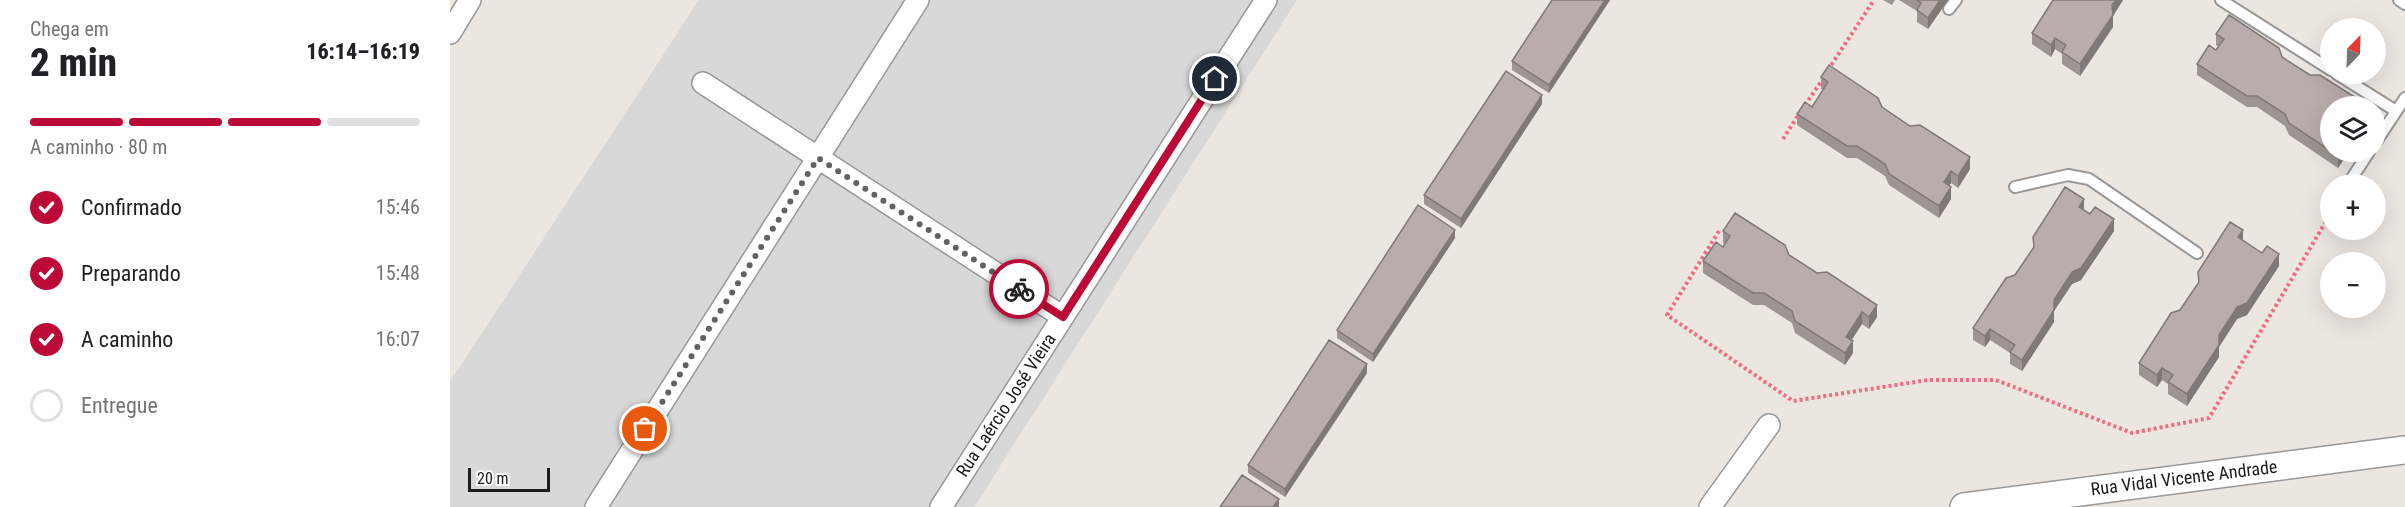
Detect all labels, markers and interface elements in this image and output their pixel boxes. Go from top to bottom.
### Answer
text: Chega em [30,17,109,41]
north arrow [2320,18,2386,84]
map controls [2320,18,2386,318]
text: 16:14–16:19 [306,39,420,64]
text: 2 min [30,40,117,86]
pin [1189,53,1240,104]
icon: home [1198,62,1231,95]
button: layers [2320,96,2386,162]
text: A caminho · 80 m [30,135,167,159]
button: + [2320,174,2386,240]
icon: check [30,191,63,224]
text: Confirmado [81,195,182,220]
text: 15:46 [376,195,420,219]
button: − [2320,252,2386,318]
icon: check [30,257,63,290]
courier [989,259,1049,319]
text: Preparando [81,261,181,286]
text: 15:48 [376,261,420,285]
icon: bike [1003,273,1036,306]
icon: check [30,323,63,356]
text: A caminho [81,327,173,352]
text: 16:07 [376,327,420,351]
street label: Rua Laércio José Vieira [951,329,1060,480]
text: Entregue [81,393,158,418]
pin [619,403,670,454]
icon: bag [628,412,661,445]
street label: Rua Vidal Vicente Andrade [2089,456,2278,499]
scale bar [468,465,550,492]
text: 20 m [477,469,509,488]

